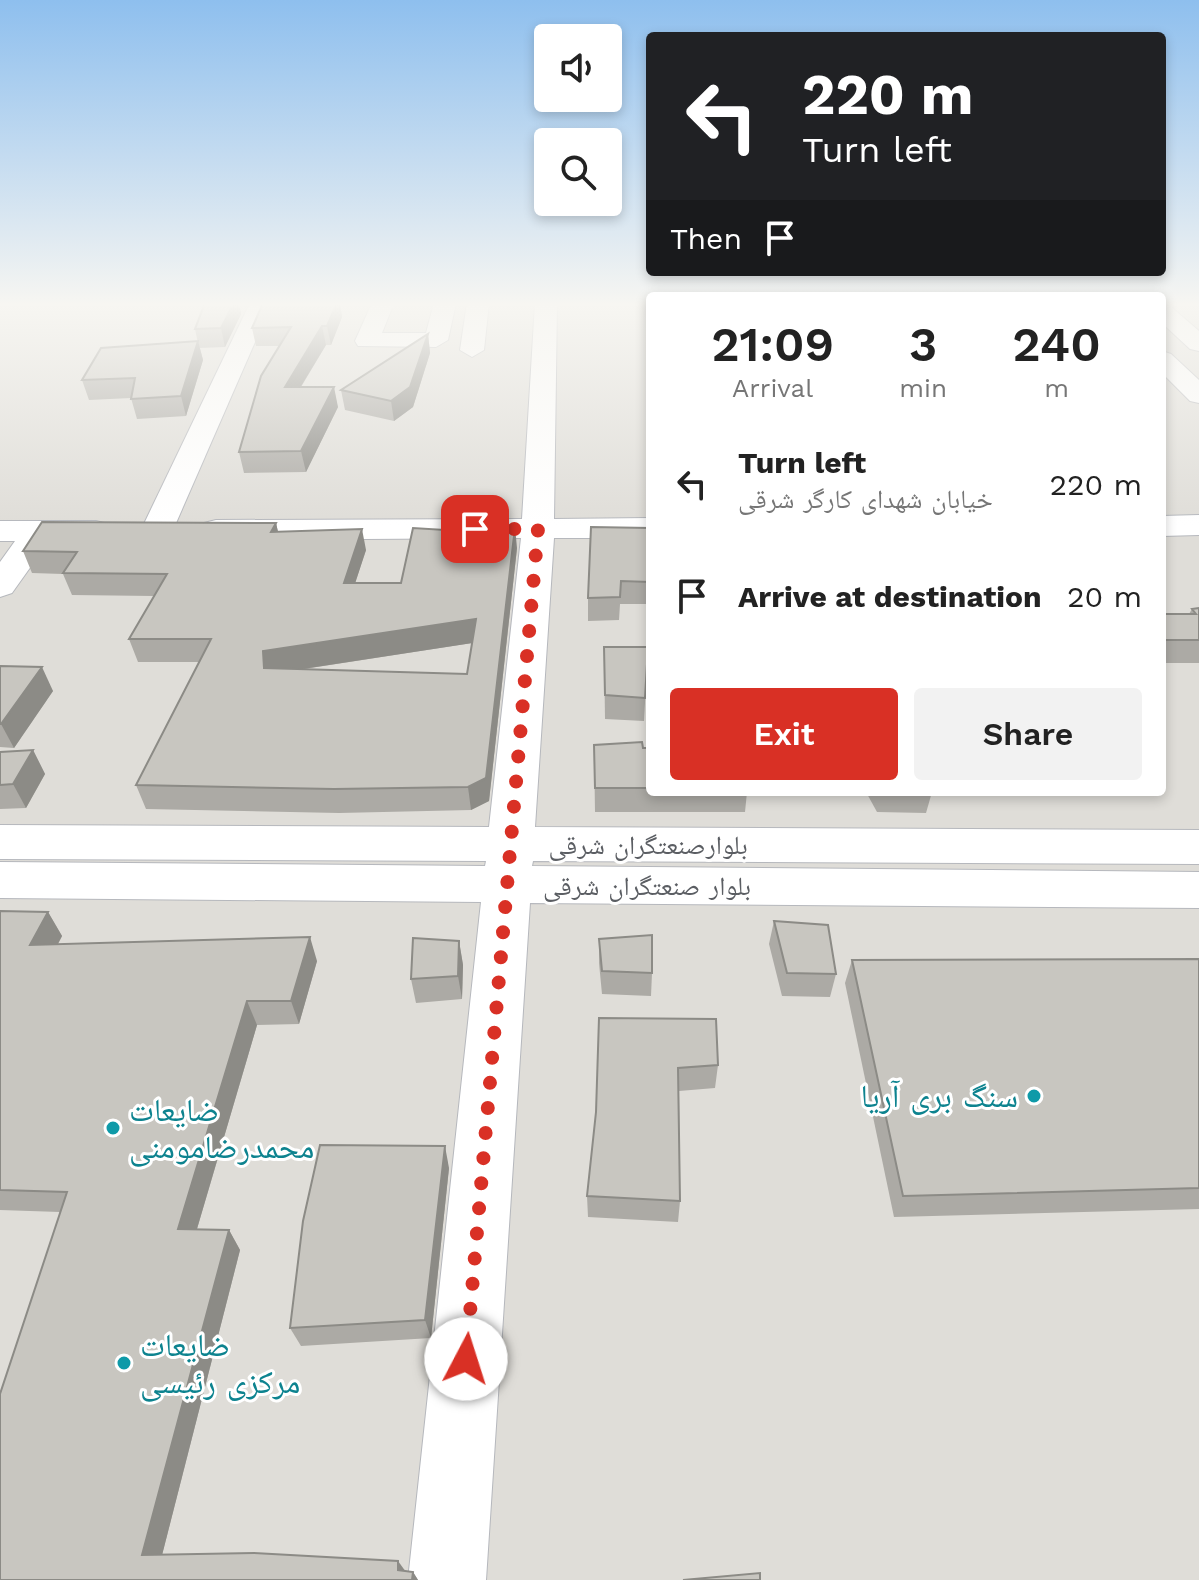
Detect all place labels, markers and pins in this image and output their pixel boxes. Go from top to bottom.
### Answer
pin [441,495,509,563]
place label: سنگ بری آریا [860,1077,1018,1115]
marker: سنگ بری آریا [1025,1087,1043,1105]
place label: ضایعات محمدرضامومنی [129,1091,314,1167]
marker: ضایعات محمدرضامومنی [104,1119,122,1137]
place label: ضایعات مرکزی رئیسی [140,1326,300,1402]
marker: ضایعات مرکزی رئیسی [115,1354,133,1372]

